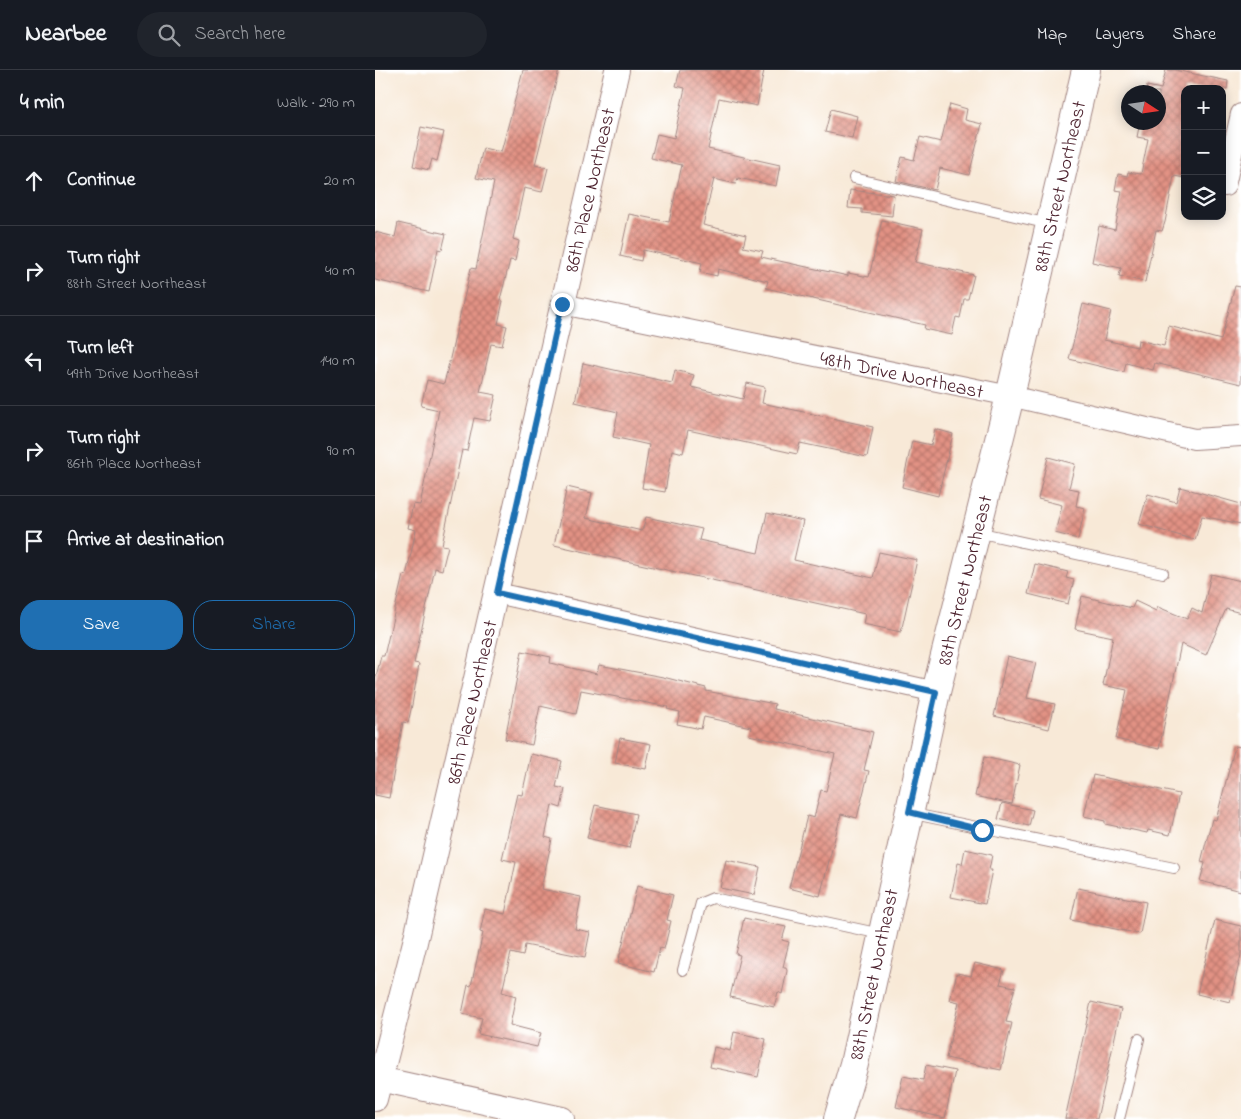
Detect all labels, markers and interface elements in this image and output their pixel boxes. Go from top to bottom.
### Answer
search box [137,12,487,57]
text: Nearbee [25,17,107,52]
icon: search [155,21,183,49]
text: Search here [195,21,286,48]
text: Map [1037,22,1067,48]
text: Layers [1095,22,1145,48]
text: Share [1173,22,1216,48]
north arrow [1121,85,1166,130]
map controls [1181,85,1226,220]
button: + [1181,85,1226,130]
text: 4 min [20,88,64,118]
text: Walk · 290 m [277,91,355,115]
street label: 88th Street Northeast [1028,98,1095,275]
street label: 86th Place Northeast [558,105,625,276]
button: − [1181,130,1226,175]
icon: ahead [20,167,48,195]
text: Continue [67,167,135,194]
text: 20 m [324,169,355,193]
button: layers [1181,175,1226,220]
text: Turn right [67,245,140,272]
icon: right [20,257,48,285]
text: 40 m [325,259,355,283]
text: 88th Street Northeast [67,272,207,296]
route end [551,293,574,316]
text: Turn left [67,335,134,362]
street label: 48th Drive Northeast [817,345,986,408]
icon: left [20,347,48,375]
text: 140 m [320,349,355,373]
text: 49th Drive Northeast [67,362,199,386]
text: Turn right [67,425,140,452]
icon: right [20,437,48,465]
text: 90 m [327,439,355,463]
text: 86th Place Northeast [67,452,201,476]
street label: 88th Street Northeast [931,492,1002,669]
icon: arrive [20,527,48,555]
text: Arrive at destination [67,527,224,554]
button: Save [20,600,183,650]
button: Share [193,600,355,650]
street label: 86th Place Northeast [440,617,507,788]
route start [971,819,994,842]
street label: 88th Street Northeast [843,886,908,1063]

